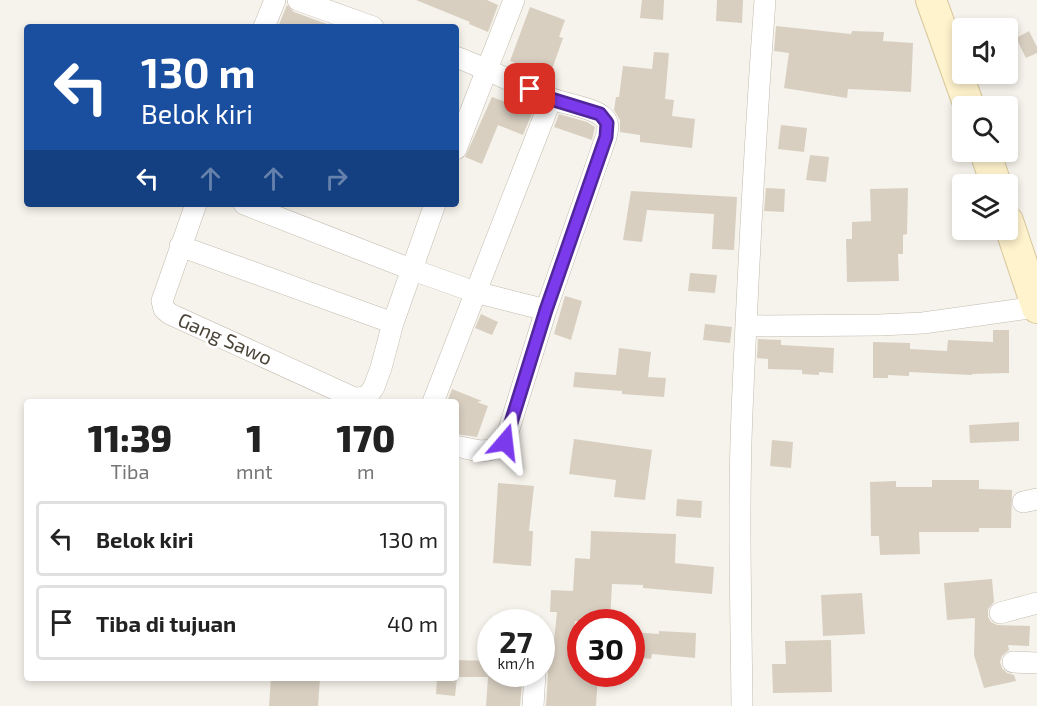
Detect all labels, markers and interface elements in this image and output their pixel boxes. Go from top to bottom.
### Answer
map controls [952,18,1018,240]
button: sound [952,18,1018,84]
text: 130 m [141,46,256,96]
icon: left [42,48,120,126]
pin [504,63,555,114]
icon: arrive [513,72,546,105]
button: search [952,96,1018,162]
text: Belok kiri [141,97,253,129]
icon: left [131,162,164,195]
icon: ahead [194,162,227,195]
icon: ahead [257,162,290,195]
icon: right [320,162,353,195]
button: layers [952,174,1018,240]
street label: Gang Sawo [174,307,276,370]
position arrow [473,410,537,474]
text: 11:39 [88,416,172,459]
text: 1 [246,416,262,459]
text: 170 [336,416,395,459]
text: Tiba [110,459,149,483]
text: mnt [236,459,273,483]
text: m [357,459,375,483]
icon: left [45,522,78,555]
text: Belok kiri [96,526,193,552]
text: 130 m [380,526,438,552]
icon: arrive [45,606,78,639]
speed limit sign: 30 [567,609,645,687]
text: Tiba di tujuan [96,610,236,636]
text: 40 m [387,610,438,636]
text: 27 [499,623,533,659]
text: km/h [497,654,535,672]

